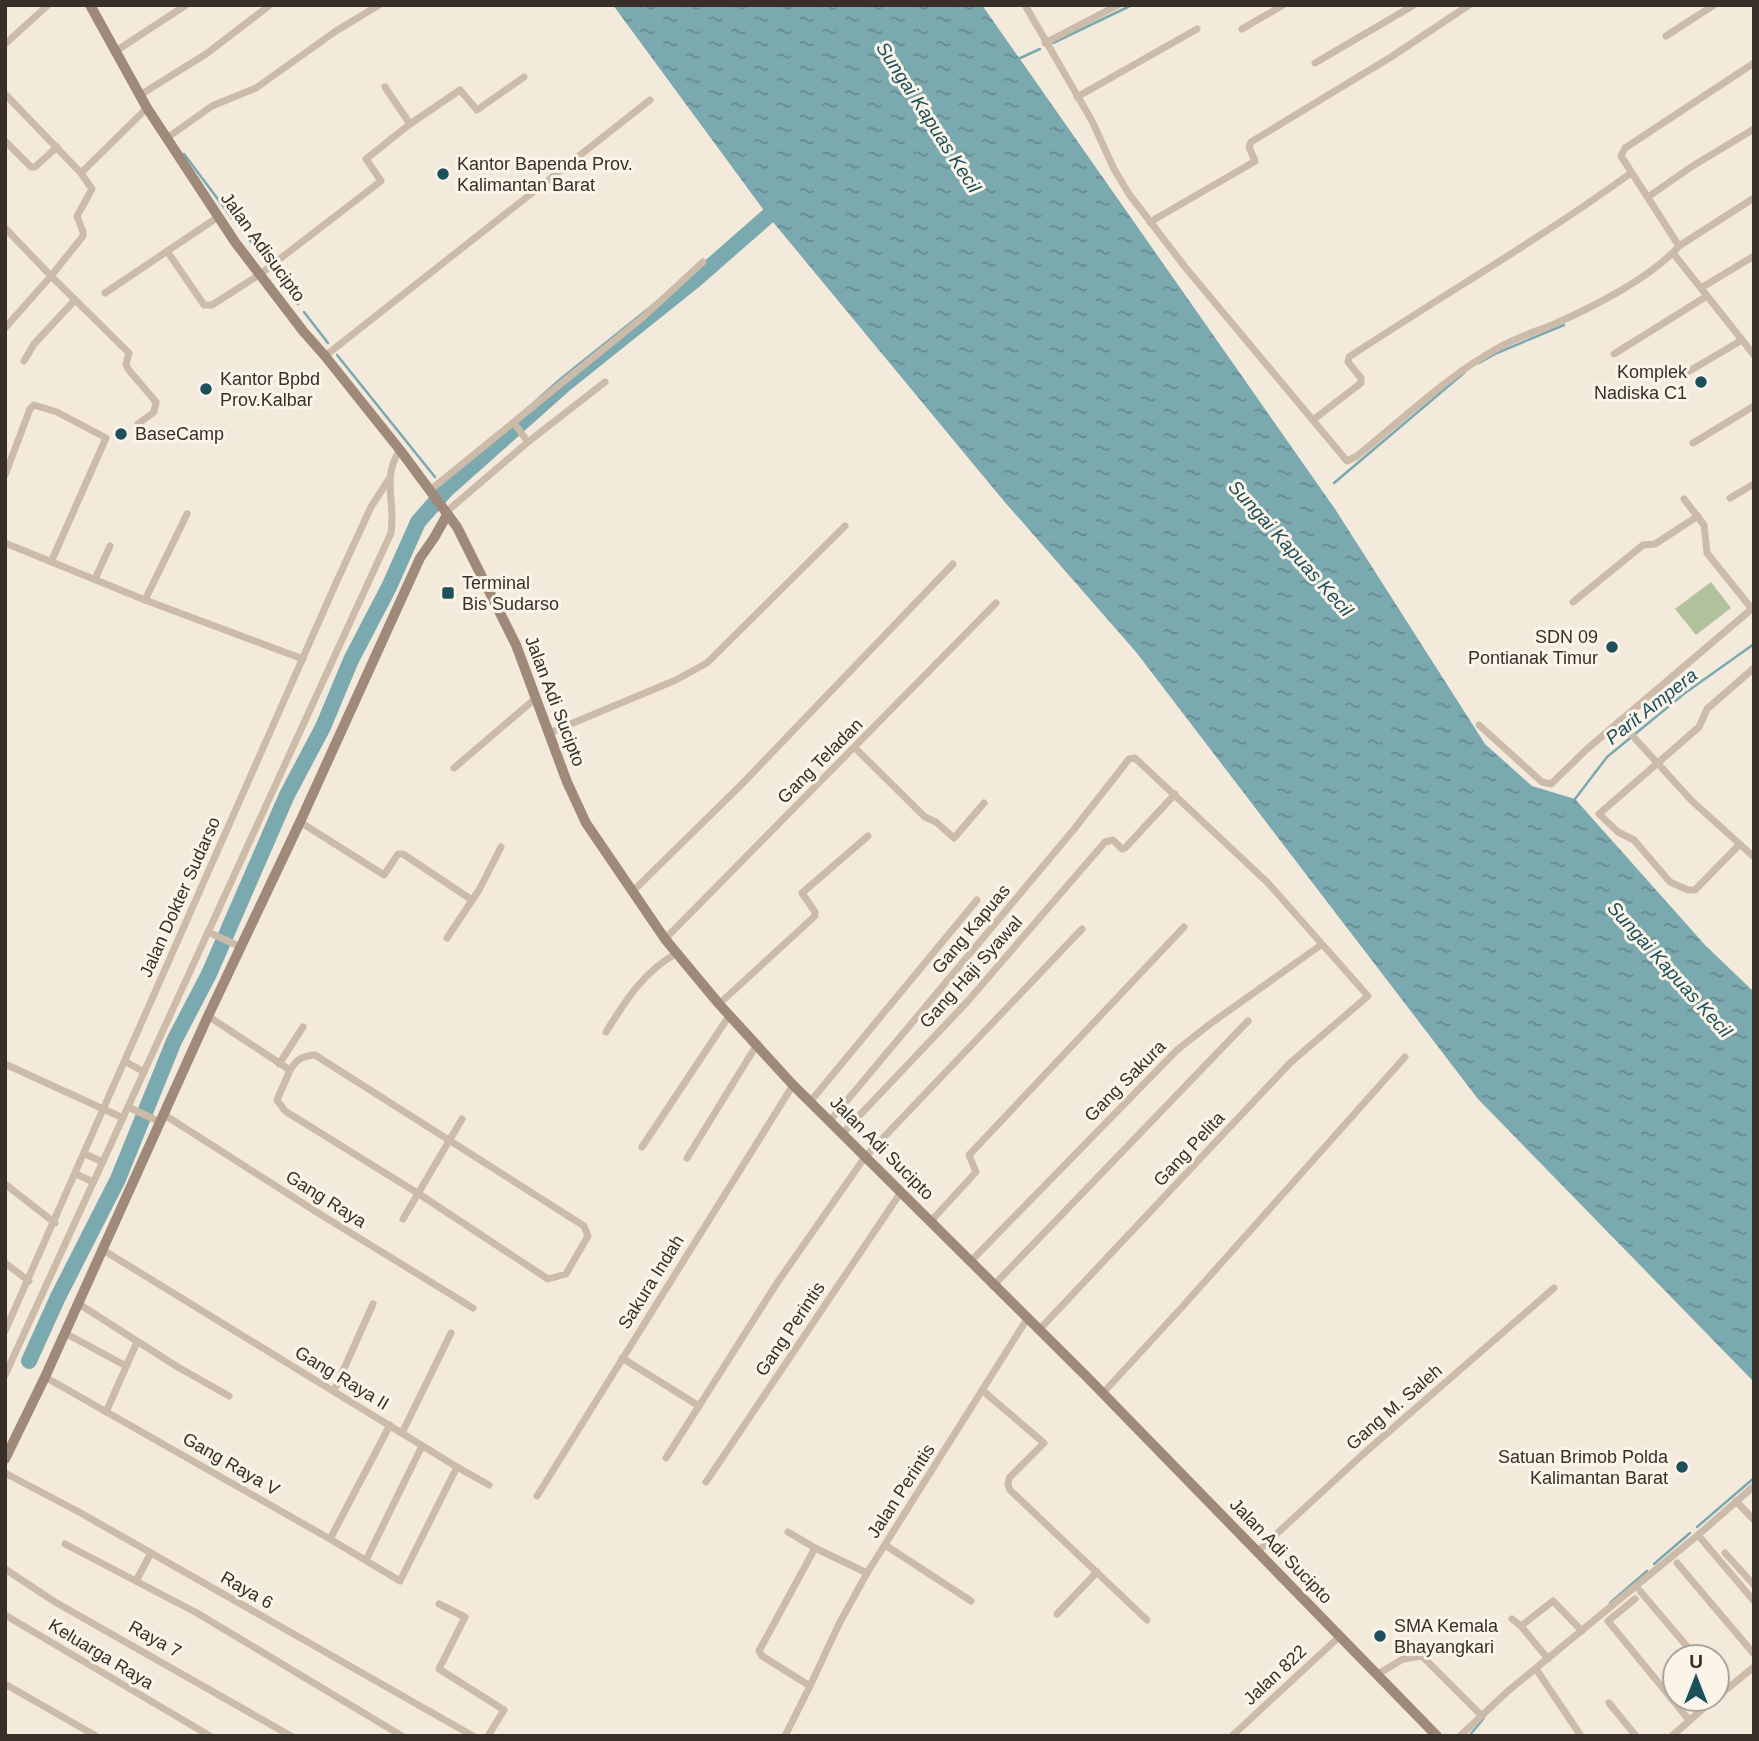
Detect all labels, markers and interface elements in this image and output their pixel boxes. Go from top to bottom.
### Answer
water label: Sungai Kapuas Kecil [872,38,986,197]
place label: Kantor Bapenda Prov. Kalimantan Barat [457,154,633,195]
marker: Kantor Bapenda Prov. Kalimantan Barat [435,166,451,182]
street label: Jalan Adisucipto [217,188,309,306]
place label: Komplek Nadiska C1 [1594,362,1688,403]
place label: Kantor Bpbd Prov.Kalbar [220,369,320,410]
marker: Komplek Nadiska C1 [1693,374,1709,390]
marker: Kantor Bpbd Prov.Kalbar [198,381,214,397]
place label: BaseCamp [135,424,224,444]
marker: BaseCamp [113,426,129,442]
water label: Sungai Kapuas Kecil [1224,476,1358,621]
place label: Terminal Bis Sudarso [462,573,559,614]
marker: Terminal Bis Sudarso [440,585,456,601]
place label: SDN 09 Pontianak Timur [1468,627,1598,668]
street label: Jalan Adi Sucipto [521,633,589,769]
marker: SDN 09 Pontianak Timur [1604,639,1620,655]
water label: Parit Ampera [1601,664,1701,749]
street label: Gang Teladan [773,714,867,808]
street label: Jalan Dokter Sudarso [136,814,224,980]
street label: Gang Kapuas [928,880,1014,978]
water label: Sungai Kapuas Kecil [1603,897,1737,1042]
street label: Gang Haji Syawal [916,912,1026,1032]
street label: Gang Sakura [1080,1036,1170,1126]
street label: Jalan Adi Sucipto [826,1092,938,1204]
street label: Gang Pelita [1150,1107,1229,1190]
street label: Gang Raya [282,1166,371,1232]
street label: Sakura Indah [614,1231,688,1333]
street label: Gang Perintis [751,1278,829,1380]
street label: Gang Raya II [291,1342,393,1414]
street label: Gang M. Saleh [1342,1360,1446,1454]
street label: Gang Raya V [179,1428,283,1500]
street label: Jalan Perintis [863,1440,939,1542]
place label: Satuan Brimob Polda Kalimantan Barat [1498,1447,1669,1488]
marker: Satuan Brimob Polda Kalimantan Barat [1674,1459,1690,1475]
street label: Jalan Adi Sucipto [1226,1494,1336,1608]
street label: Raya 6 [217,1567,277,1613]
street label: Keluarga Raya [45,1615,158,1694]
street label: Raya 7 [125,1616,185,1662]
place label: SMA Kemala Bhayangkari [1394,1616,1499,1657]
marker: SMA Kemala Bhayangkari [1372,1628,1388,1644]
street label: Jalan 822 [1240,1641,1310,1709]
north arrow [1661,1643,1731,1713]
text: U [1689,1651,1703,1672]

